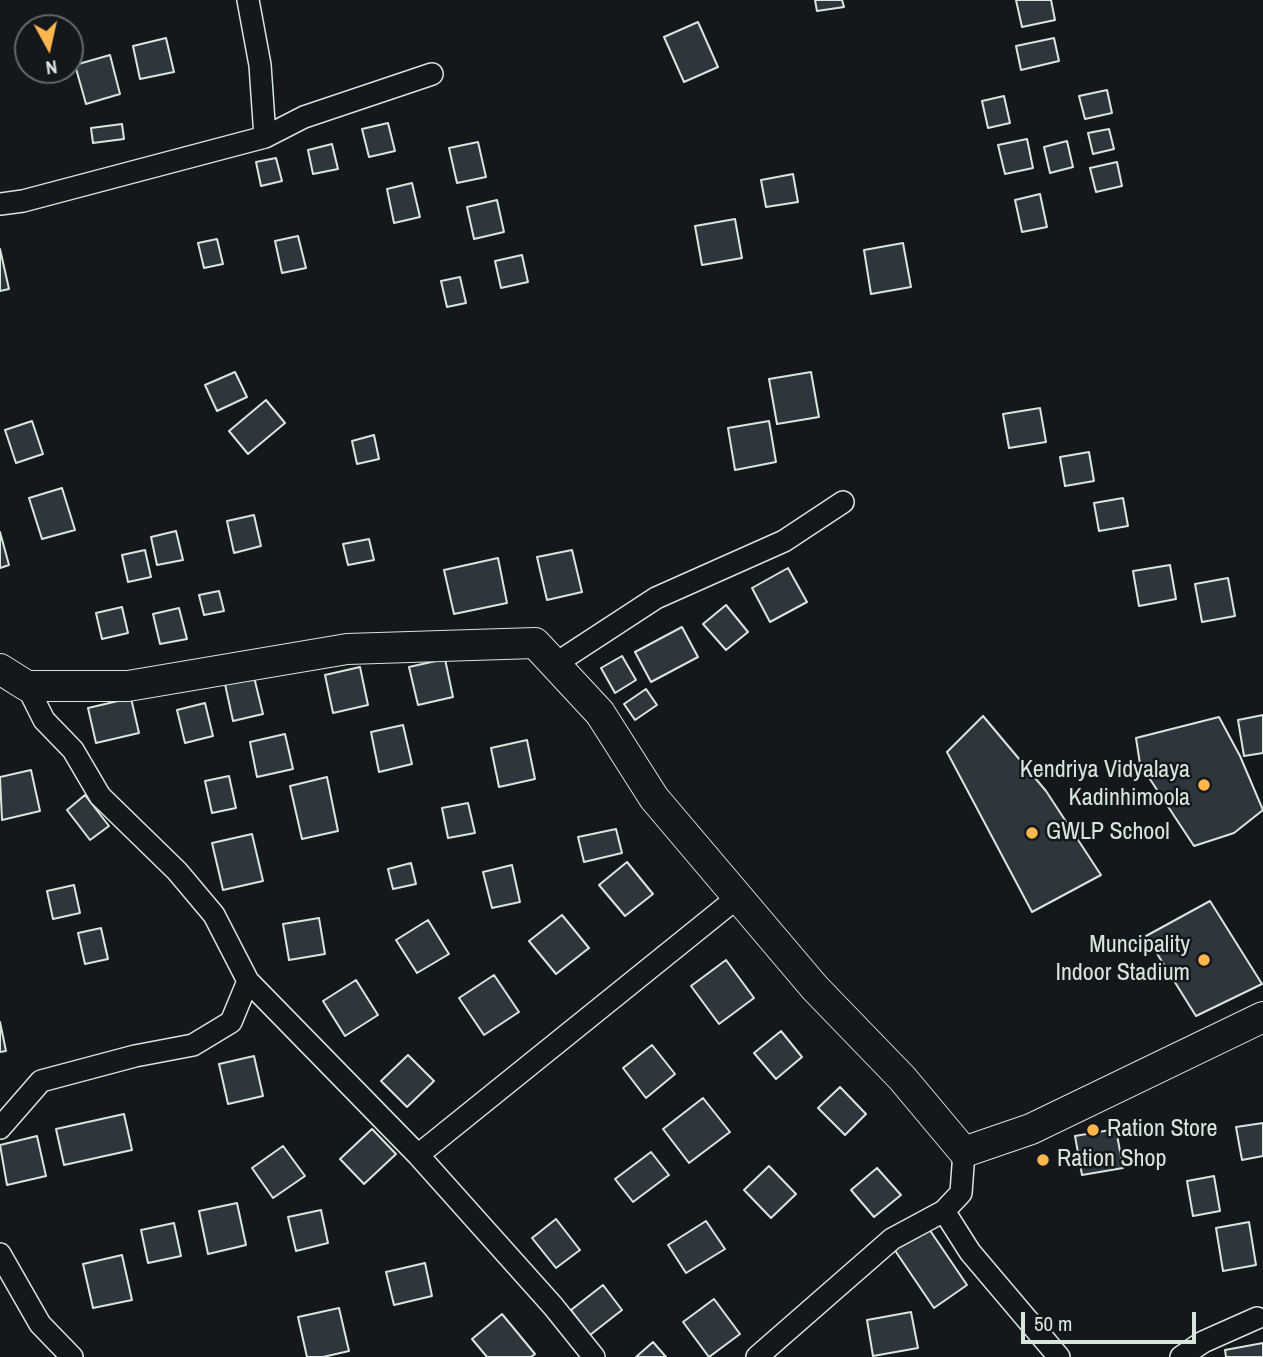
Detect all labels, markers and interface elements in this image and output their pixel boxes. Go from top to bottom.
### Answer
north arrow [14,14,84,84]
text: N [44,54,59,81]
place label: Kendriya Vidyalaya Kadinhimoola [1020,757,1190,813]
marker: Kendriya Vidyalaya Kadinhimoola [1196,777,1212,793]
place label: GWLP School [1046,819,1170,847]
marker: GWLP School [1024,825,1040,841]
place label: Muncipality Indoor Stadium [1055,932,1190,988]
marker: Muncipality Indoor Stadium [1196,952,1212,968]
place label: Ration Store [1107,1116,1217,1144]
marker: Ration Store [1085,1122,1101,1138]
place label: Ration Shop [1057,1146,1166,1174]
marker: Ration Shop [1035,1152,1051,1168]
scale bar [1025,1298,1200,1342]
text: 50 m [1034,1309,1072,1338]

